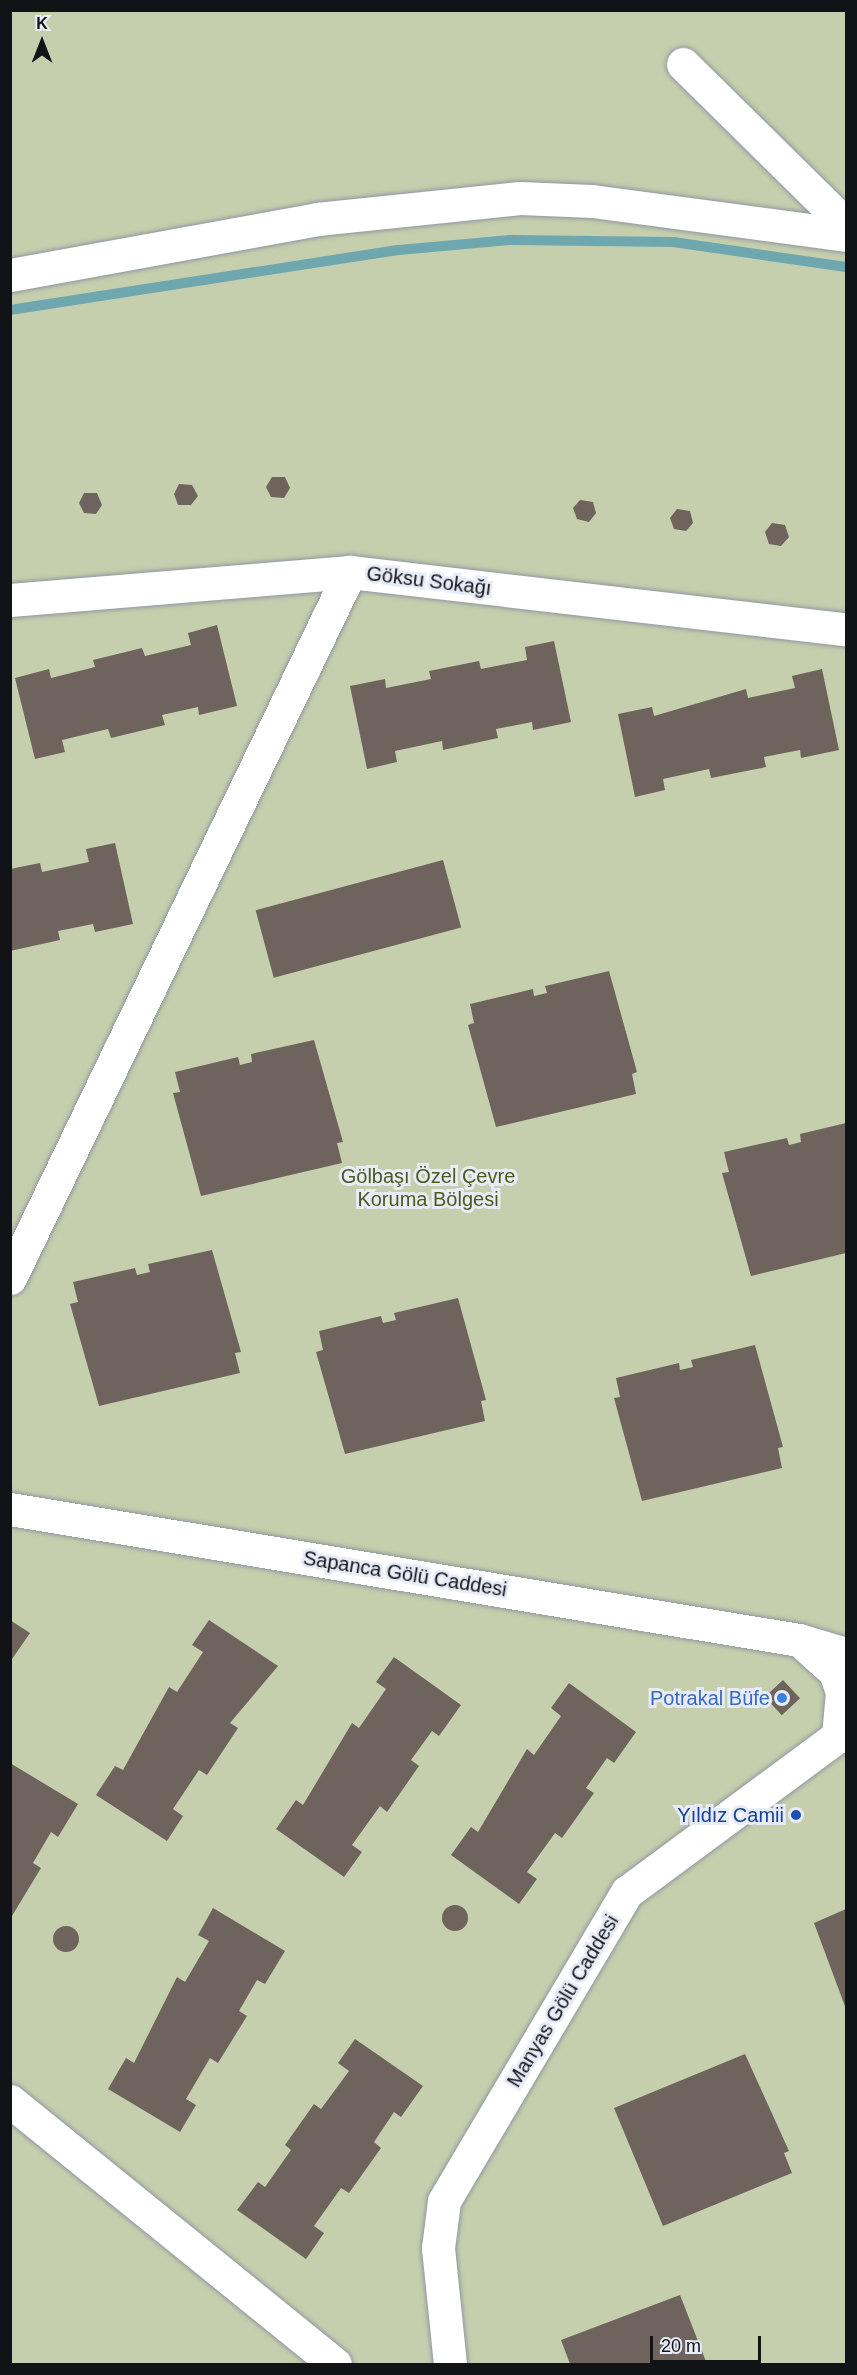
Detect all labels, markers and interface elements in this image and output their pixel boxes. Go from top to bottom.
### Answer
north arrow [12,12,72,72]
text: K [36,15,48,32]
street label: Göksu Sokağı [365,561,493,601]
park label: Gölbaşı Özel Çevre Koruma Bölgesi [341,1164,515,1211]
street label: Sapanca Gölü Caddesi [302,1546,508,1602]
place label: Potrakal Büfe [650,1686,770,1710]
marker: Potrakal Büfe [775,1691,789,1705]
place label: Yıldız Camii [677,1803,784,1827]
marker: Yıldız Camii [789,1808,803,1822]
street label: Manyas Gölü Caddesi [502,1910,624,2092]
scale bar [653,2324,764,2362]
text: 20 m [661,2336,701,2356]

